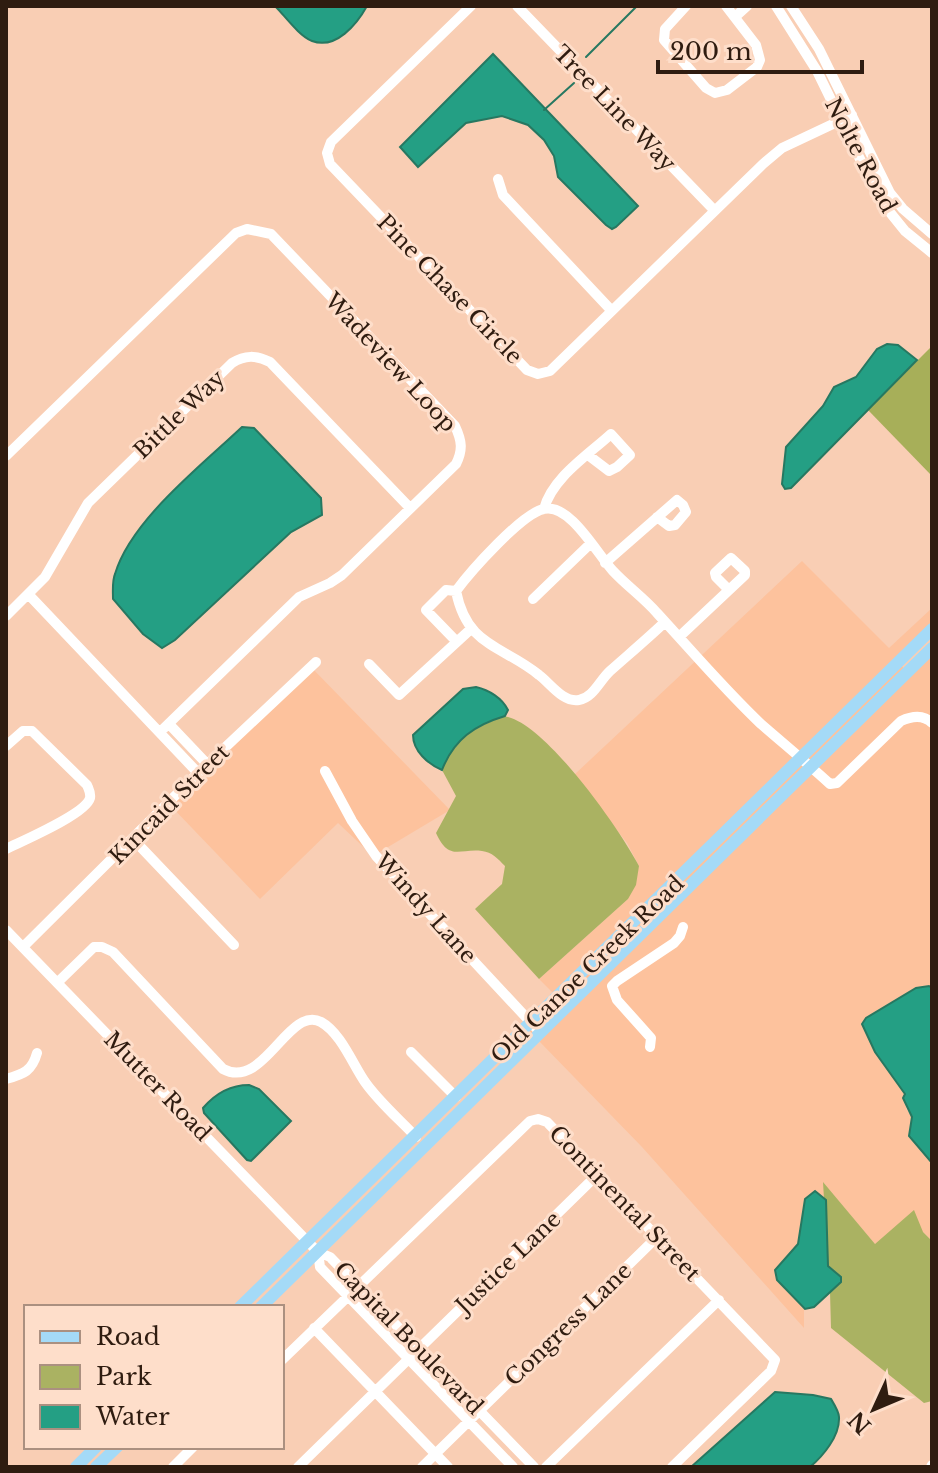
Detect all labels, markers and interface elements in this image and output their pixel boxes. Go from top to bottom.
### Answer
scale bar [658,24,862,74]
text: 200 m [670,37,752,66]
street label: Tree Line Way [548,40,681,177]
street label: Nolte Road [819,93,902,218]
street label: Pine Chase Circle [371,209,528,370]
street label: Wadeview Loop [318,286,462,438]
street label: Bittle Way [128,364,230,464]
street label: Kincaid Street [104,738,235,870]
street label: Windy Lane [369,847,482,969]
street label: Old Canoe Creek Road [485,870,690,1069]
street label: Mutter Road [99,1026,217,1147]
street label: Continental Street [543,1120,706,1287]
street label: Justice Lane [448,1206,566,1321]
street label: Capital Boulevard [329,1256,489,1421]
street label: Congress Lane [499,1257,637,1392]
legend [24,1305,284,1449]
text: Road [96,1322,160,1351]
text: Park [96,1362,152,1391]
north arrow [834,1369,914,1449]
text: Water [95,1402,170,1431]
text: N [843,1406,877,1439]

